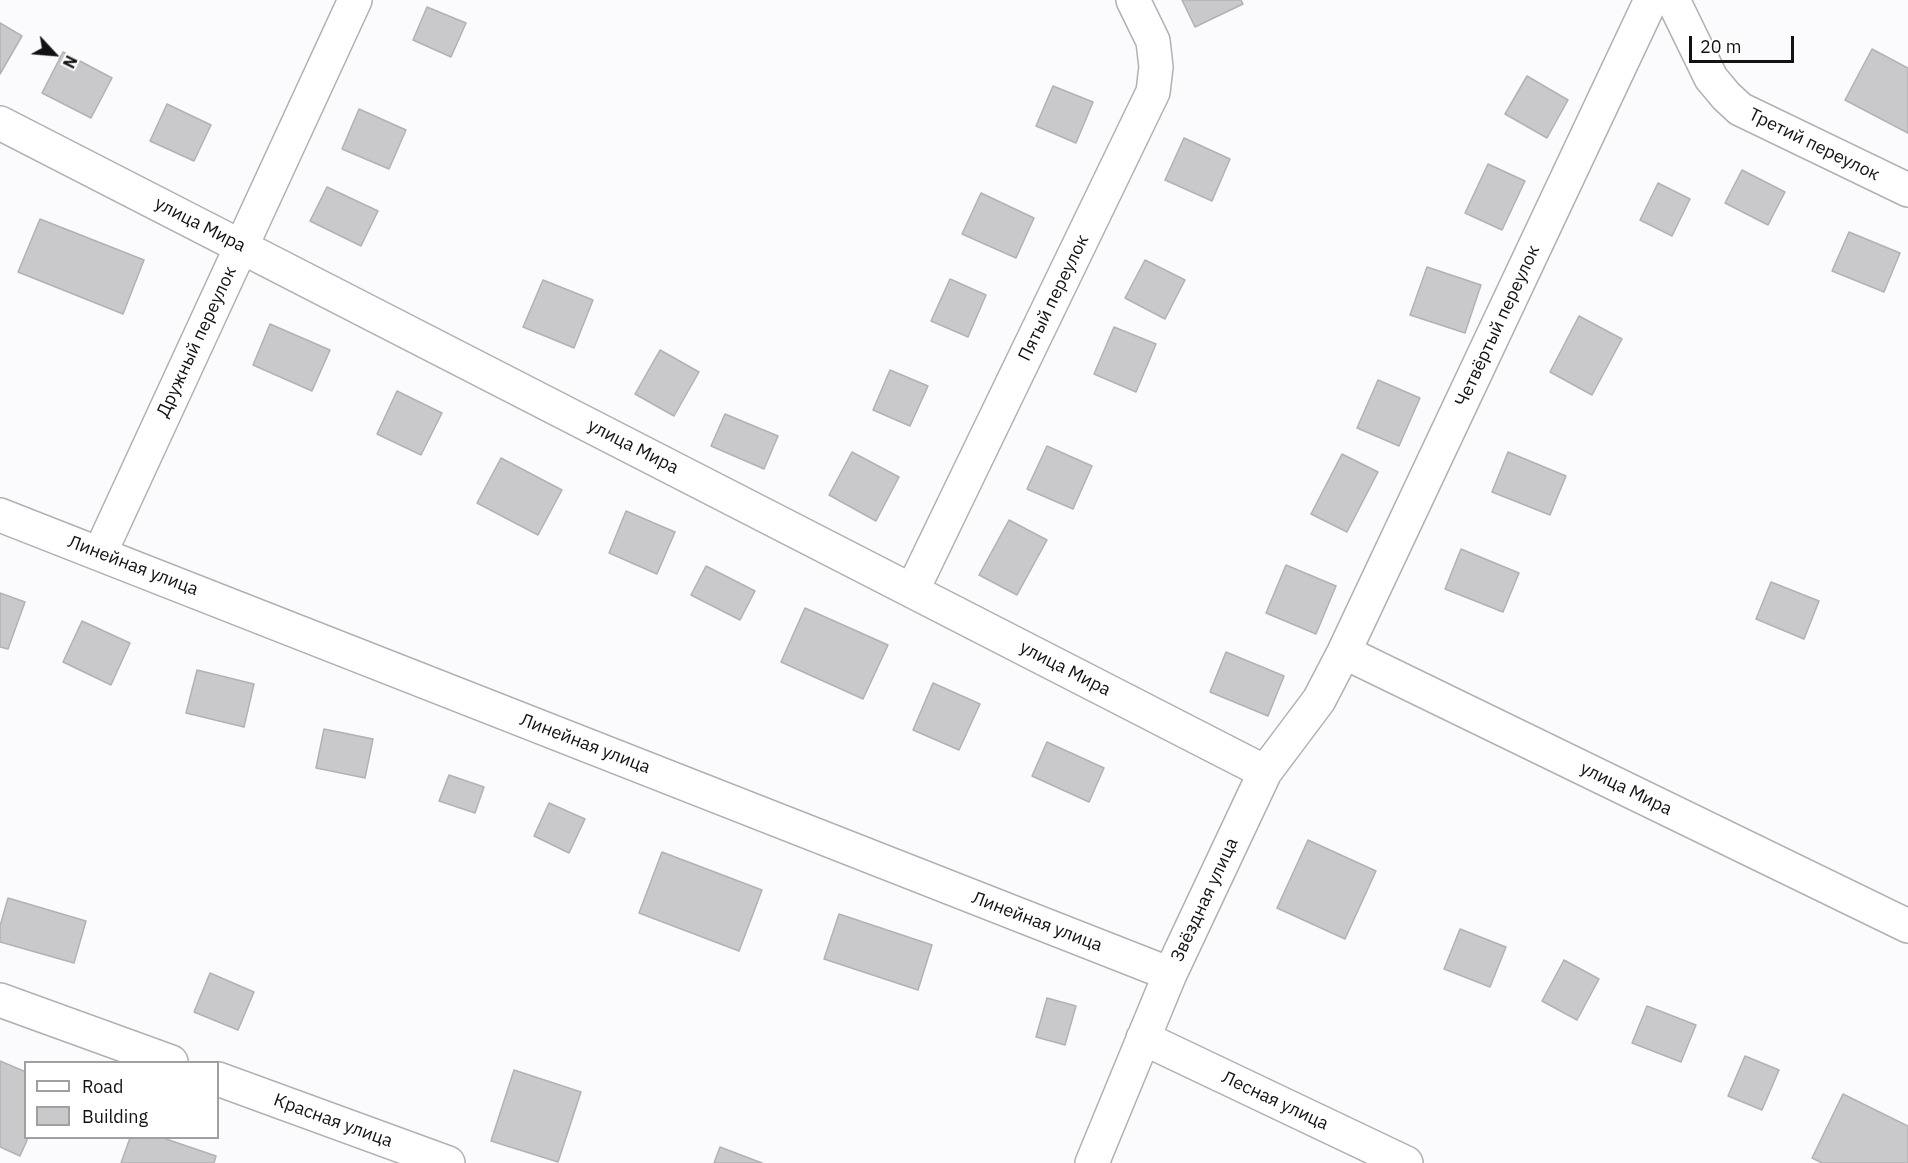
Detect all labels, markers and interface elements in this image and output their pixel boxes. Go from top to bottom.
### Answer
north arrow [24,24,84,84]
scale bar [1692,24,1797,62]
text: 20 m [1700,35,1742,58]
text: N [59,52,82,71]
street label: Третий переулок [1745,104,1883,186]
street label: улица Мира [151,193,249,257]
street label: Пятый переулок [1014,231,1094,365]
street label: Четвёртый переулок [1451,242,1545,410]
street label: Дружный переулок [153,263,241,421]
street label: улица Мира [584,415,682,479]
street label: Линейная улица [65,531,201,601]
street label: улица Мира [1016,637,1114,701]
street label: Линейная улица [517,709,653,779]
street label: улица Мира [1577,758,1675,820]
street label: Звёздная улица [1167,835,1243,965]
street label: Линейная улица [969,887,1105,957]
legend [24,1061,219,1139]
street label: Лесная улица [1218,1067,1332,1135]
text: Road [82,1075,123,1098]
street label: Красная улица [271,1089,395,1153]
text: Building [82,1105,148,1128]

